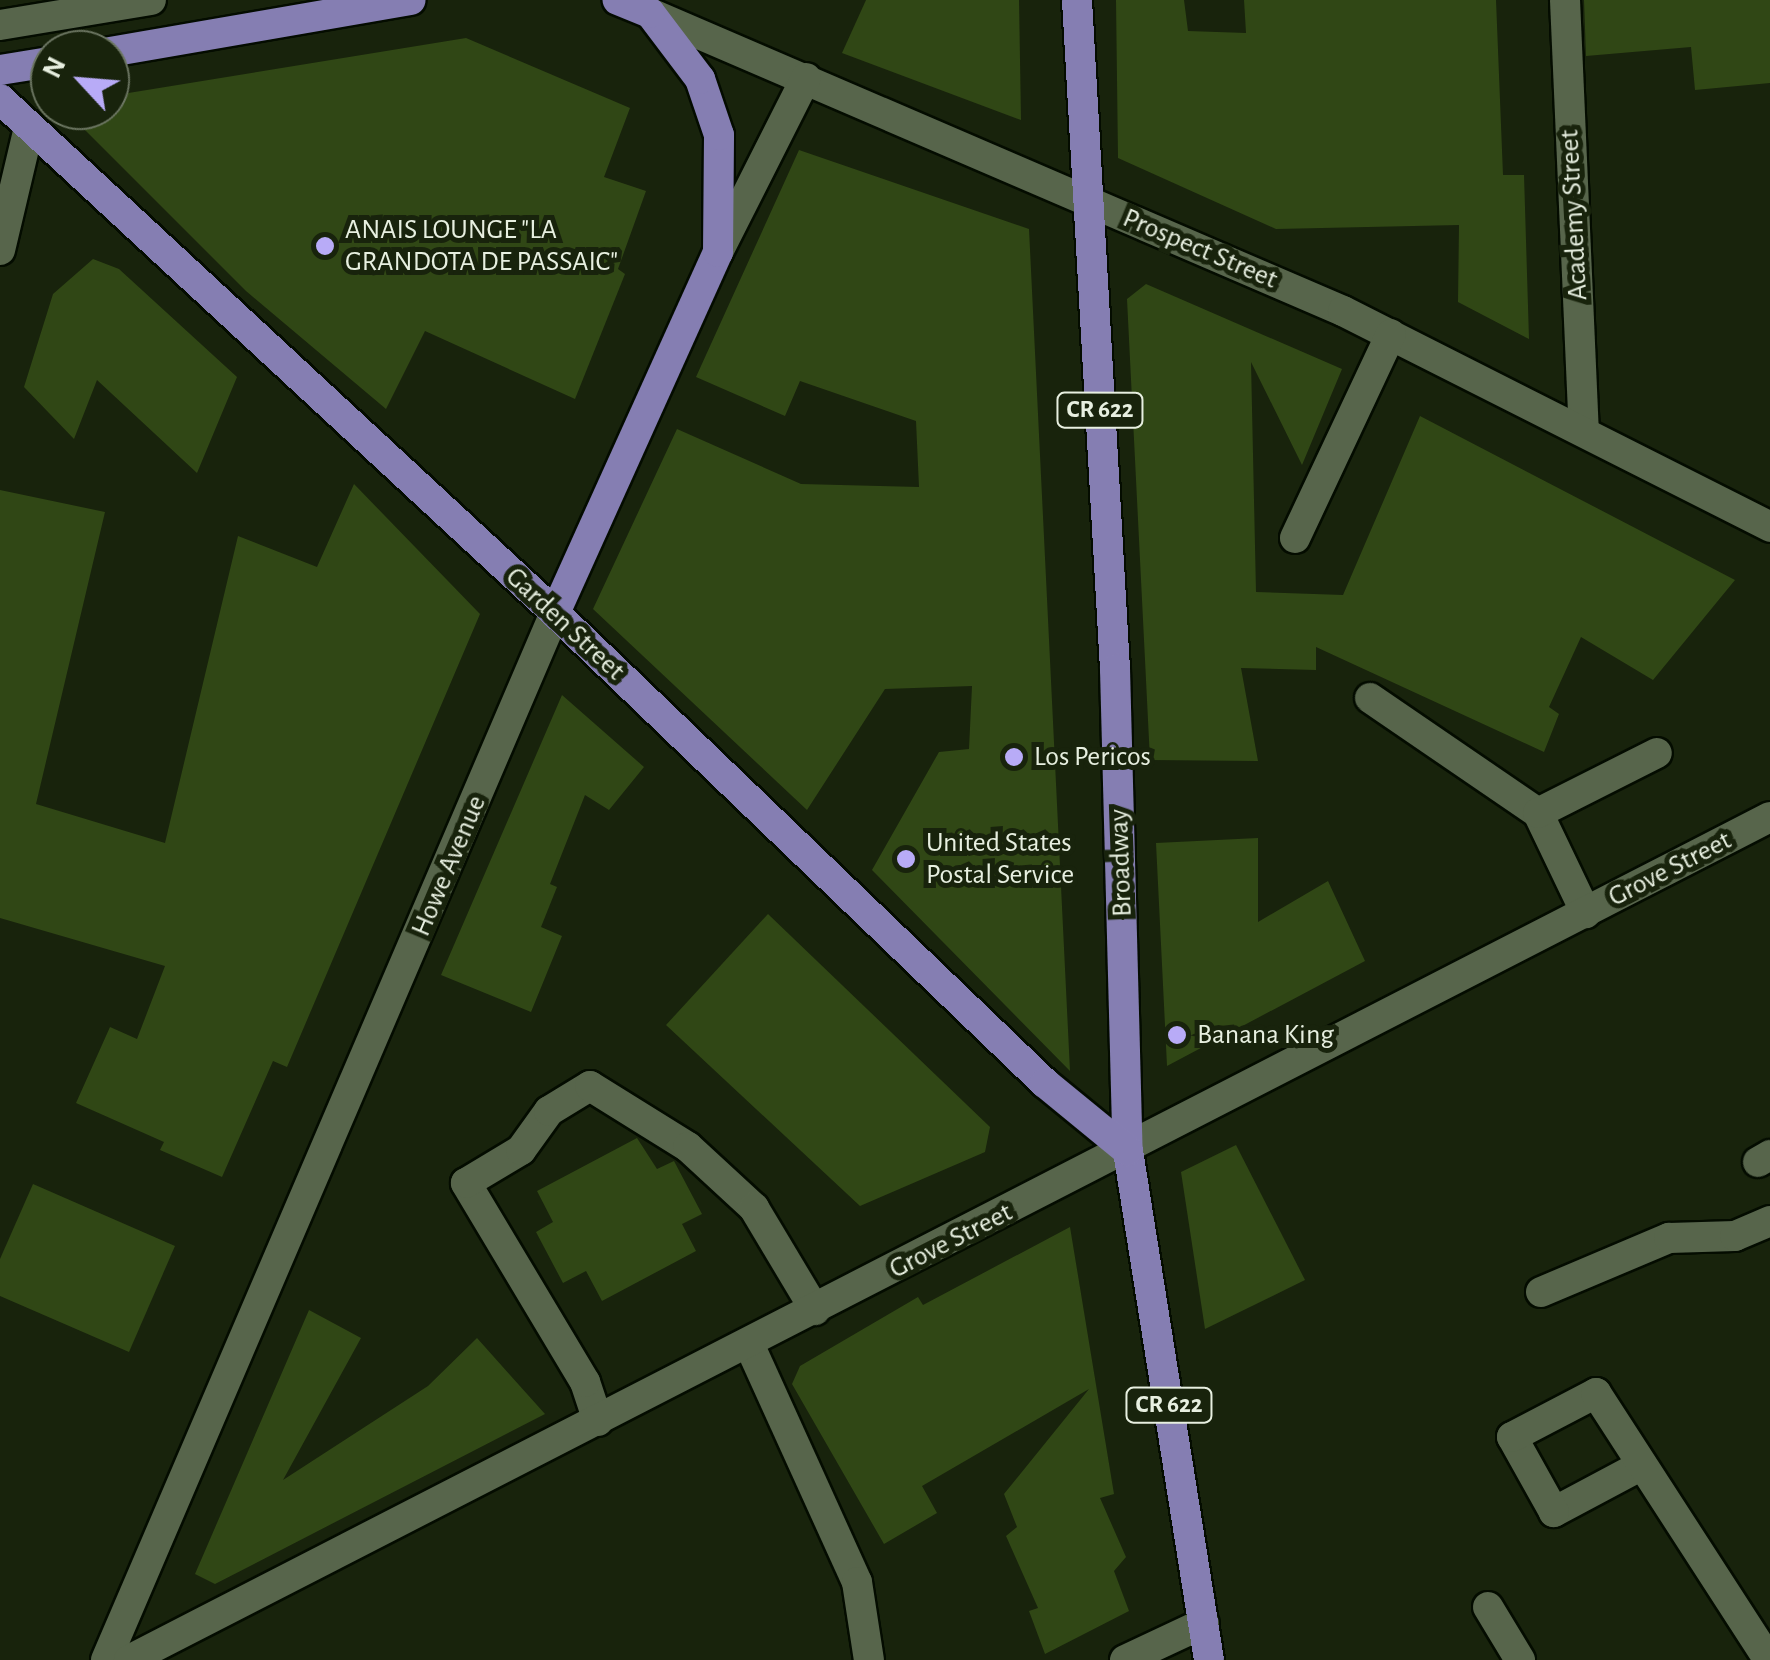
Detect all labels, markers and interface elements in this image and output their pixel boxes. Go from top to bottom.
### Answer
north arrow [30,30,130,130]
text: N [38,53,72,83]
street label: Academy Street [1553,129,1595,301]
street label: Prospect Street [1118,201,1282,297]
place label: ANAIS LOUNGE "LA GRANDOTA DE PASSAIC" [345,213,618,279]
marker: ANAIS LOUNGE "LA GRANDOTA DE PASSAIC" [314,235,336,257]
road number: CR 622 [1055,390,1145,430]
street label: Garden Street [498,560,632,688]
place label: Los Pericos [1034,740,1151,774]
marker: Los Pericos [1003,746,1025,768]
street label: Howe Avenue [404,791,494,941]
street label: Broadway [1102,809,1140,917]
street label: Grove Street [1603,824,1737,914]
place label: United States Postal Service [926,826,1074,892]
marker: United States Postal Service [895,848,917,870]
place label: Banana King [1197,1018,1334,1052]
marker: Banana King [1166,1024,1188,1046]
street label: Grove Street [884,1196,1018,1286]
road number: CR 622 [1124,1385,1214,1425]

